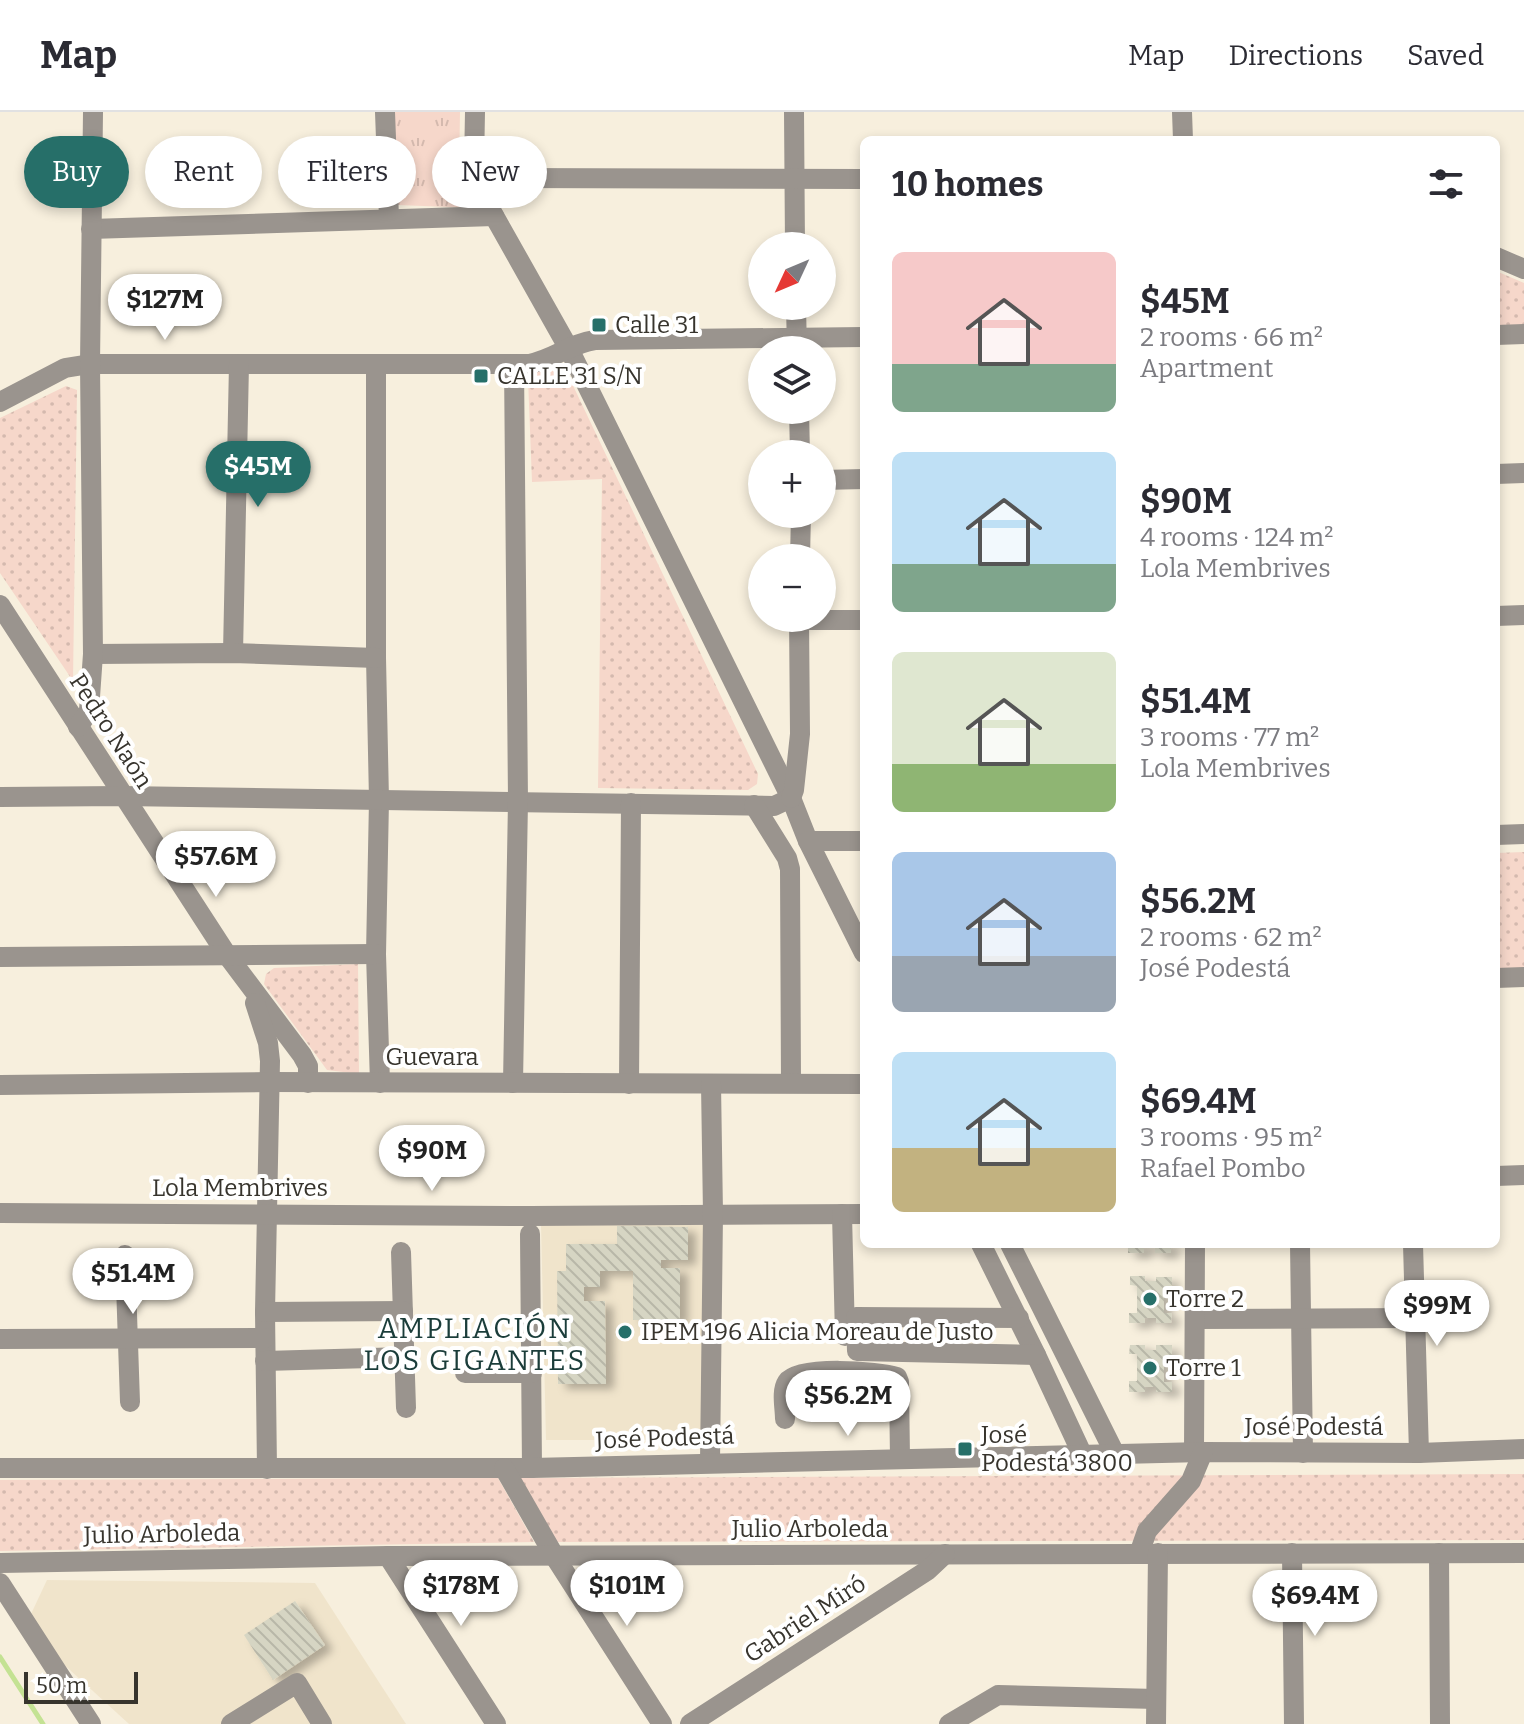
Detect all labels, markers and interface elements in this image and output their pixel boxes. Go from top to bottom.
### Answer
text: Map [40,32,117,78]
text: Map [1128,39,1184,72]
text: Directions [1228,39,1363,72]
text: Saved [1407,39,1484,72]
chip: Buy [24,136,129,208]
chip: Rent [145,136,262,208]
chip: Filters [278,136,416,208]
chip: New [432,136,547,208]
icon: filters [1424,162,1468,206]
text: 10 homes [892,164,1043,205]
north arrow [748,232,836,320]
map controls [748,232,836,632]
pin: $127M [109,274,221,342]
text: $45M [1140,281,1230,322]
text: $127M [126,284,204,315]
icon: home [956,284,1052,380]
place label: Calle 31 [615,311,699,339]
marker: Calle 31 [590,316,608,334]
text: 2 rooms · 66 m² [1140,322,1323,353]
button: layers [748,336,836,424]
text: Apartment [1140,353,1273,384]
place label: CALLE 31 S/N [497,362,643,390]
marker: CALLE 31 S/N [472,367,490,385]
button: + [748,440,836,528]
pin: $45M [211,441,305,509]
text: $45M [224,451,292,482]
text: $90M [1140,481,1232,522]
icon: home [956,484,1052,580]
text: 4 rooms · 124 m² [1140,522,1333,553]
button: − [748,544,836,632]
text: Lola Membrives [1140,553,1331,584]
street label: Pedro Naón [64,669,158,793]
text: $51.4M [1140,681,1251,722]
icon: home [956,684,1052,780]
text: 3 rooms · 77 m² [1140,722,1319,753]
text: Lola Membrives [1140,753,1331,784]
pin: $57.6M [151,831,281,899]
text: $57.6M [174,841,258,872]
text: $56.2M [1140,881,1256,922]
icon: home [956,884,1052,980]
text: 2 rooms · 62 m² [1140,922,1322,953]
text: José Podestá [1140,953,1291,984]
street label: Guevara [385,1043,479,1071]
text: $69.4M [1140,1081,1257,1122]
icon: home [956,1084,1052,1180]
text: 3 rooms · 95 m² [1140,1122,1322,1153]
pin: $90M [385,1125,479,1193]
text: $90M [397,1135,467,1166]
text: Rafael Pombo [1140,1153,1306,1184]
street label: Lola Membrives [152,1174,328,1202]
pin: $51.4M [68,1248,198,1316]
text: $51.4M [90,1258,176,1289]
pin: $99M [1390,1280,1484,1348]
place label: Torre 2 [1166,1285,1244,1313]
marker: Torre 2 [1141,1290,1159,1308]
text: $99M [1402,1290,1472,1321]
district label: AMPLIACIÓN LOS GIGANTES [364,1312,586,1377]
place label: IPEM 196 Alicia Moreau de Justo [641,1318,994,1346]
marker: IPEM 196 Alicia Moreau de Justo [616,1323,634,1341]
place label: Torre 1 [1166,1354,1241,1382]
marker: Torre 1 [1141,1359,1159,1377]
pin: $56.2M [783,1370,913,1438]
text: $56.2M [804,1380,892,1411]
street label: José Podestá [1244,1413,1383,1441]
place label: José Podestá 3800 [980,1421,1133,1477]
street label: José Podestá [594,1422,735,1454]
marker: José Podestá 3800 [956,1440,974,1458]
street label: Julio Arboleda [731,1515,888,1543]
street label: Julio Arboleda [82,1519,241,1549]
pin: $178M [405,1560,517,1628]
pin: $101M [571,1560,683,1628]
street label: Gabriel Miró [739,1569,871,1669]
text: $178M [422,1570,500,1601]
text: $101M [588,1570,666,1601]
pin: $69.4M [1250,1570,1380,1638]
text: $69.4M [1270,1580,1360,1611]
scale bar [24,1668,138,1704]
text: 50 m [36,1672,87,1699]

